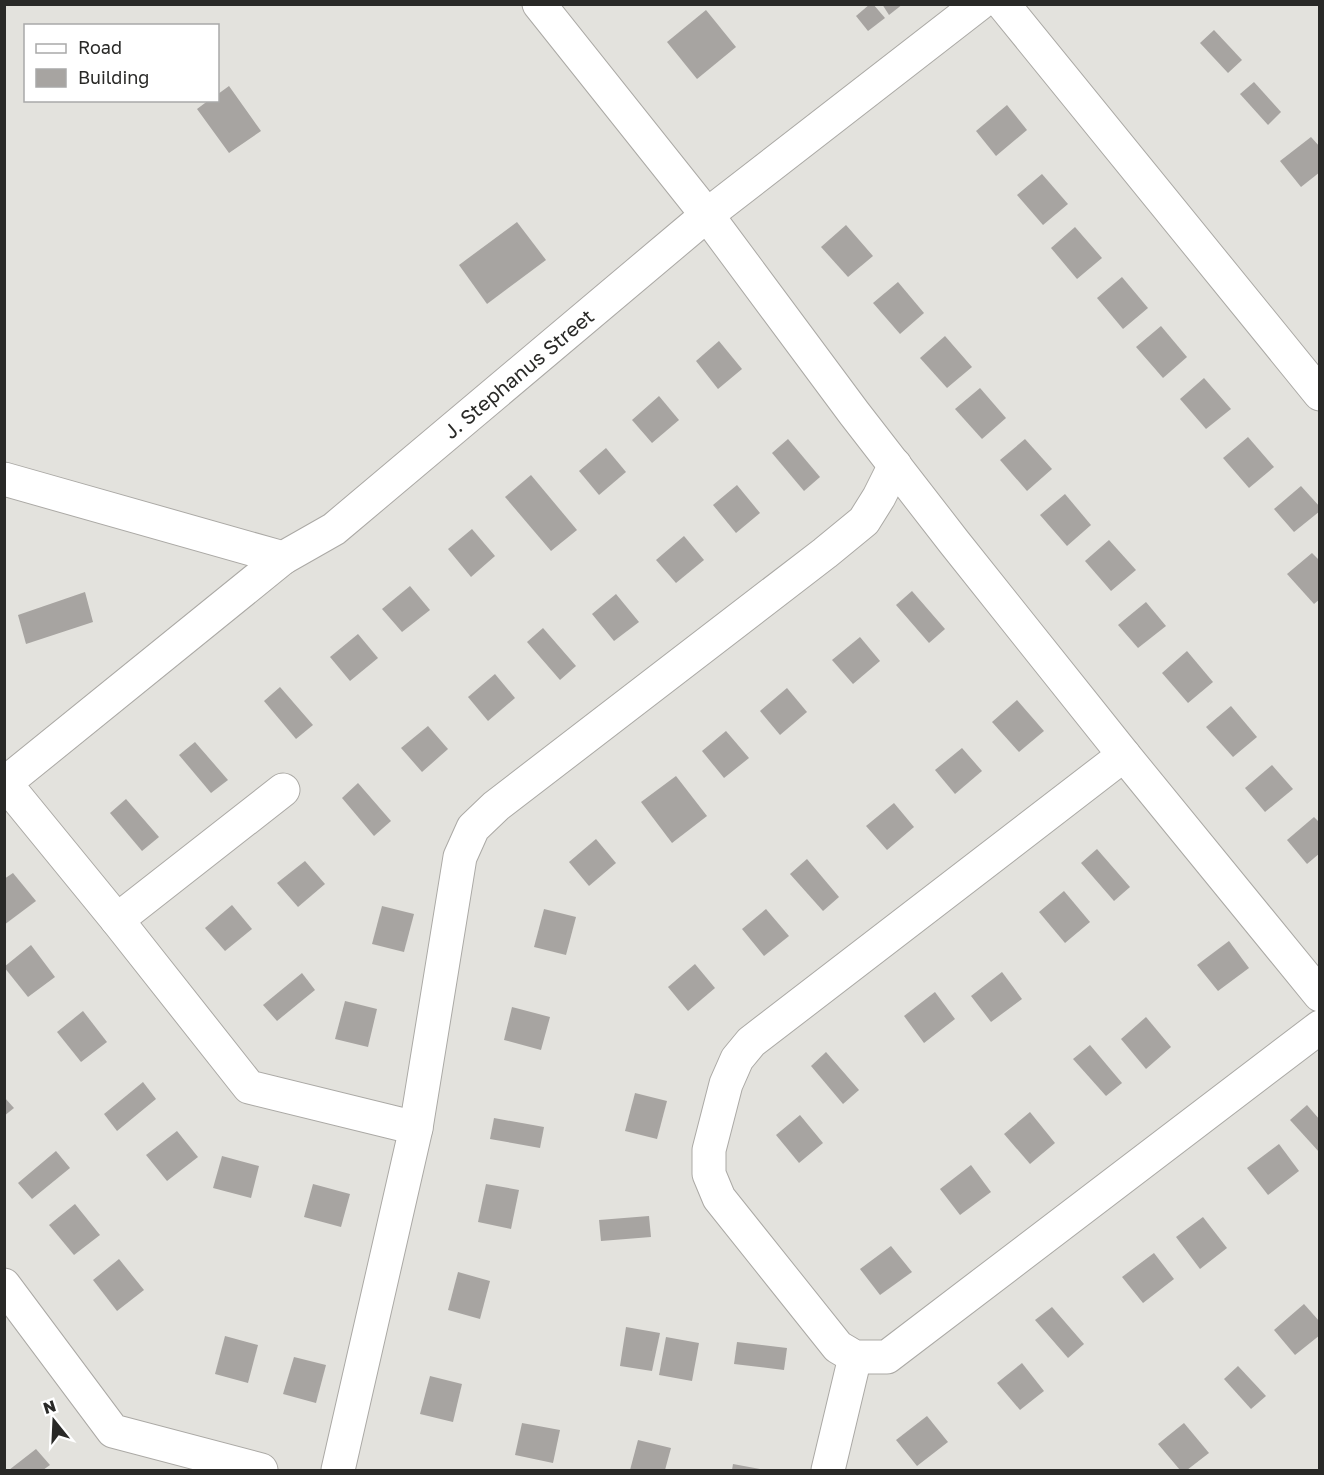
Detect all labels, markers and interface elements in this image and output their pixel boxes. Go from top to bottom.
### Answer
legend [24,24,219,102]
text: Road [78,36,122,58]
text: Building [78,66,149,88]
street label: J. Stephanus Street [438,303,598,443]
north arrow [24,1391,84,1451]
text: N [40,1395,58,1418]

